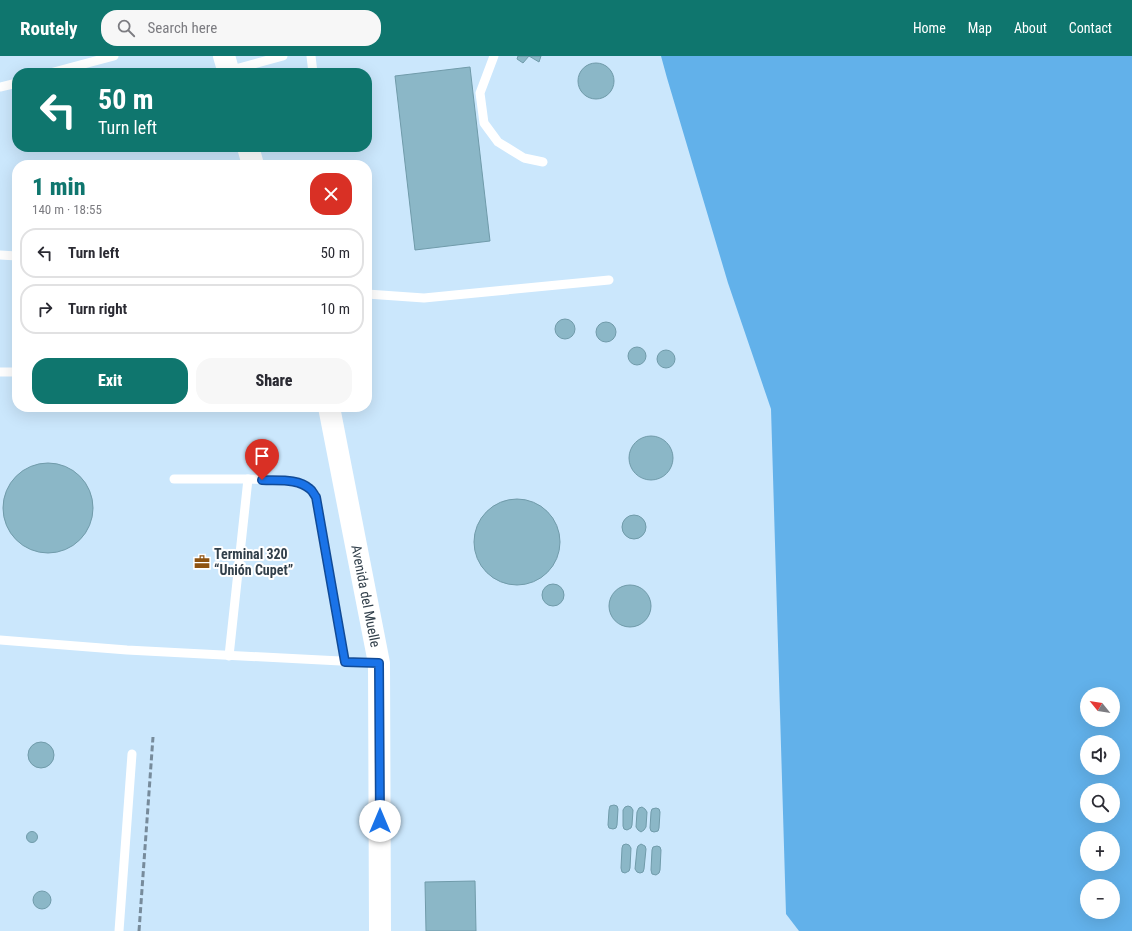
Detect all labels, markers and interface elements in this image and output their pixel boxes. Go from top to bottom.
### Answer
search box [101,10,381,46]
text: Routely [20,17,77,40]
icon: search [115,17,137,39]
text: Search here [147,19,217,37]
text: Home [913,20,946,36]
text: Map [968,20,992,36]
text: About [1014,20,1047,36]
text: Contact [1069,20,1112,36]
text: 50 m [98,83,154,116]
icon: left [32,84,84,136]
text: Turn left [98,117,157,138]
text: 1 min [32,173,86,201]
button: close [310,173,352,215]
text: 140 m · 18:55 [32,202,102,217]
icon: left [34,242,56,264]
text: Turn left [68,244,119,262]
text: 50 m [320,244,350,262]
icon: right [34,298,56,320]
text: Turn right [68,300,127,318]
text: 10 m [320,300,350,318]
button: Exit [32,358,188,404]
button: Share [196,358,352,404]
pin [245,439,279,480]
icon: arrive [251,445,273,467]
street label: Avenida del Muelle [348,543,384,649]
place label: Terminal 320 “Unión Cupet” [214,546,293,578]
office icon: Terminal 320 “Unión Cupet” [193,553,211,571]
north arrow [1080,687,1120,727]
map controls [1080,687,1120,919]
button: sound [1080,735,1120,775]
button: search [1080,783,1120,823]
position arrow [359,800,401,842]
button: + [1080,831,1120,871]
button: − [1080,879,1120,919]

